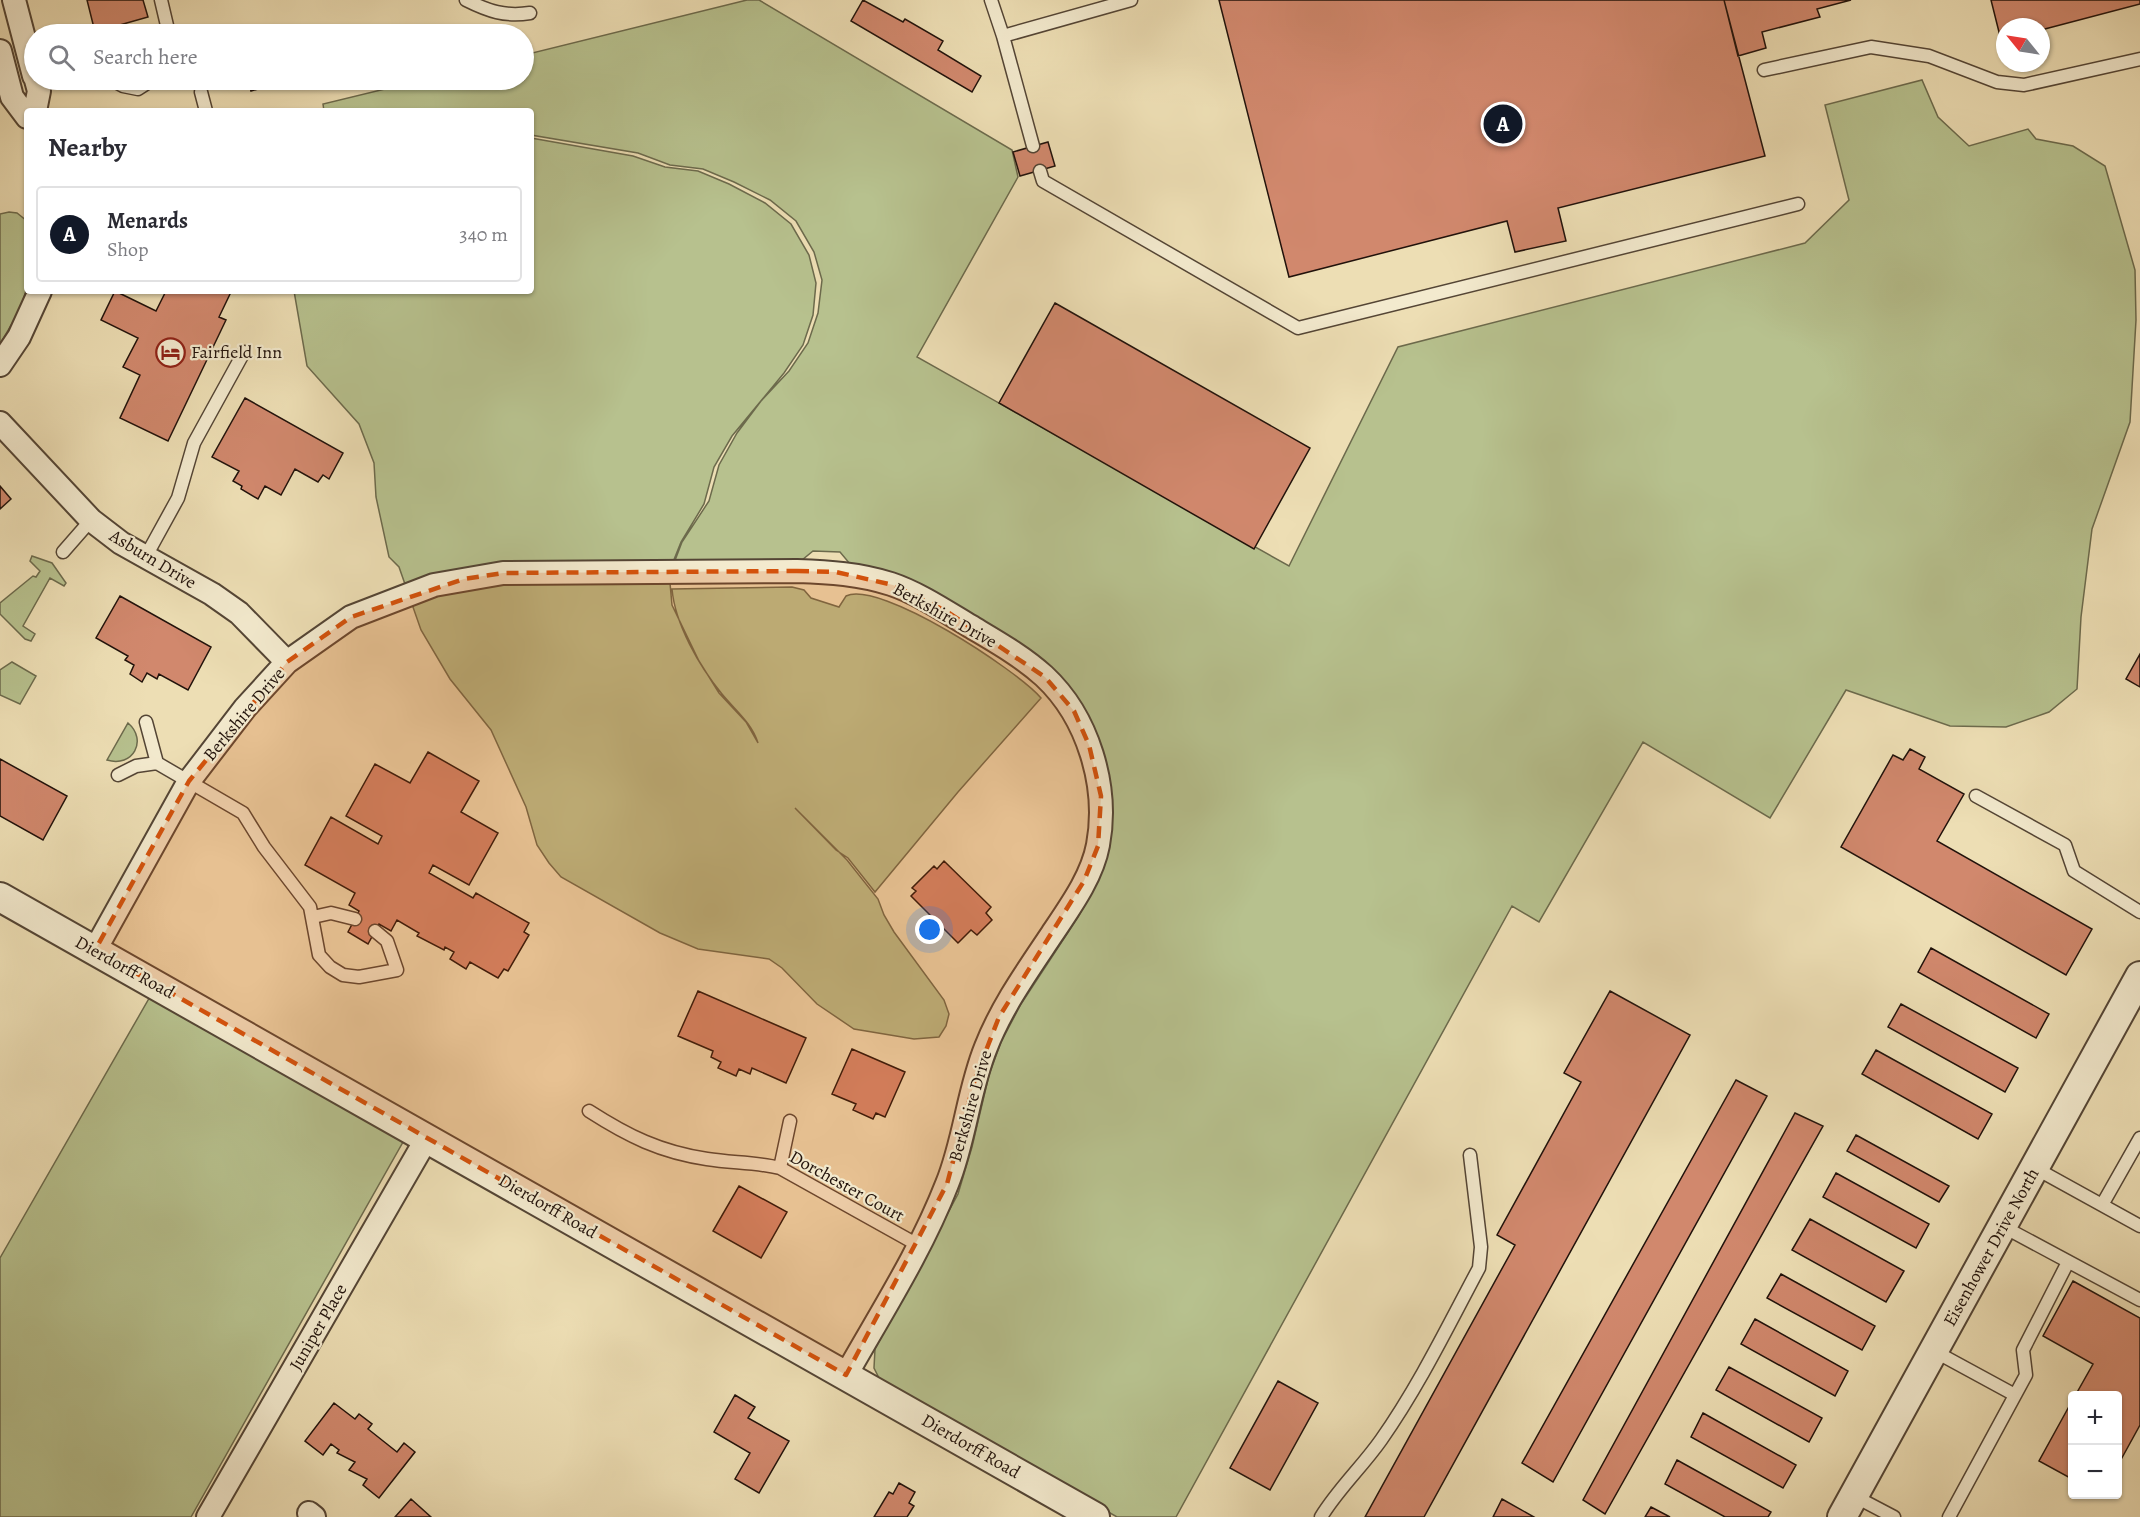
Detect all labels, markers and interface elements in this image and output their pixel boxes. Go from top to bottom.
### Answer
north arrow [1996,18,2050,72]
search box [24,24,534,90]
icon: search [45,41,78,74]
text: Search here [93,42,198,72]
pin: A [1484,102,1522,146]
text: Nearby [48,130,127,165]
text: Menards [107,206,188,236]
text: A [63,221,76,248]
text: 340 m [459,221,508,248]
text: Shop [107,236,149,263]
hotel icon: Fairfield Inn [154,336,186,368]
place label: Fairfield Inn [191,340,282,364]
street label: Asburn Drive [104,523,201,594]
street label: Berkshire Drive [889,577,1001,653]
street label: Berkshire Drive [198,662,290,766]
your location [915,915,944,944]
street label: Dierdorff Road [71,930,179,1004]
street label: Berkshire Drive [943,1047,997,1165]
street label: Dorchester Court [785,1145,909,1227]
street label: Eisenhower Drive North [1937,1163,2045,1330]
street label: Dierdorff Road [494,1168,602,1244]
street label: Juniper Place [284,1279,352,1375]
map controls [2068,1391,2122,1499]
button: + [2068,1391,2122,1445]
street label: Dierdorff Road [917,1408,1025,1484]
button: − [2068,1445,2122,1499]

